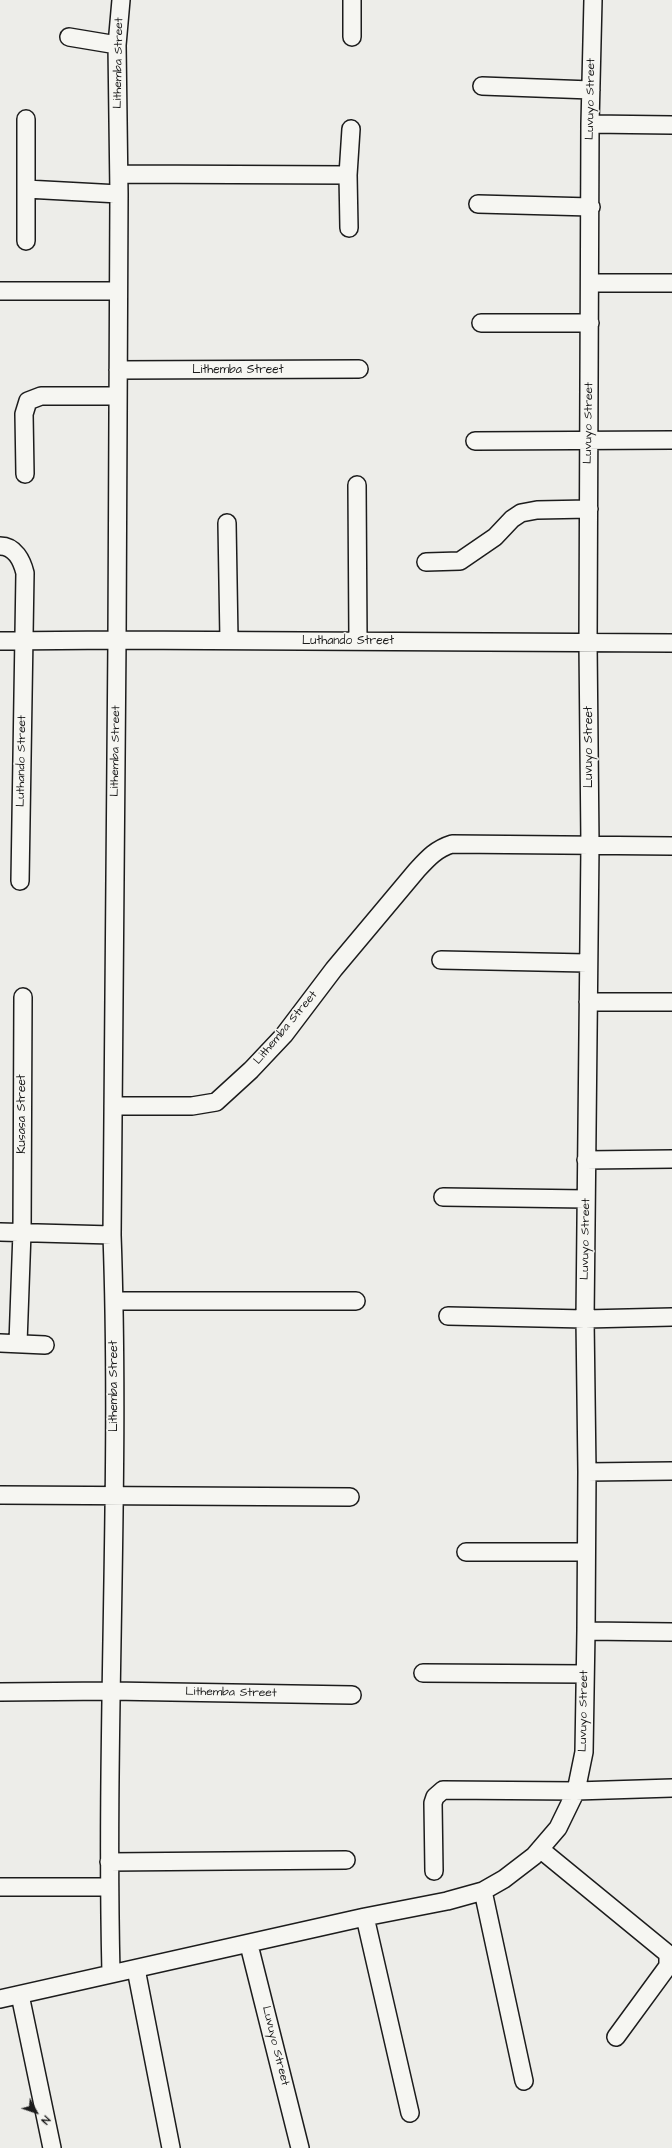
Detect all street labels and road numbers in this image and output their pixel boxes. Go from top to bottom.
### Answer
street label: Lithemba Street [111,17,127,109]
street label: Luvuyo Street [583,58,599,140]
street label: Lithemba Street [192,363,284,377]
street label: Luvuyo Street [581,382,597,464]
street label: Luthando Street [302,634,394,648]
street label: Lithemba Street [108,705,124,797]
street label: Luvuyo Street [582,706,596,788]
street label: Luthando Street [14,715,30,807]
street label: Lithemba Street [251,988,321,1068]
street label: Kusasa Street [15,1074,29,1154]
street label: Luvuyo Street [578,1198,594,1280]
street label: Lithemba Street [107,1340,121,1432]
street label: Luvuyo Street [576,1670,592,1752]
street label: Lithemba Street [185,1685,277,1701]
street label: Luvuyo Street [258,2005,292,2087]

